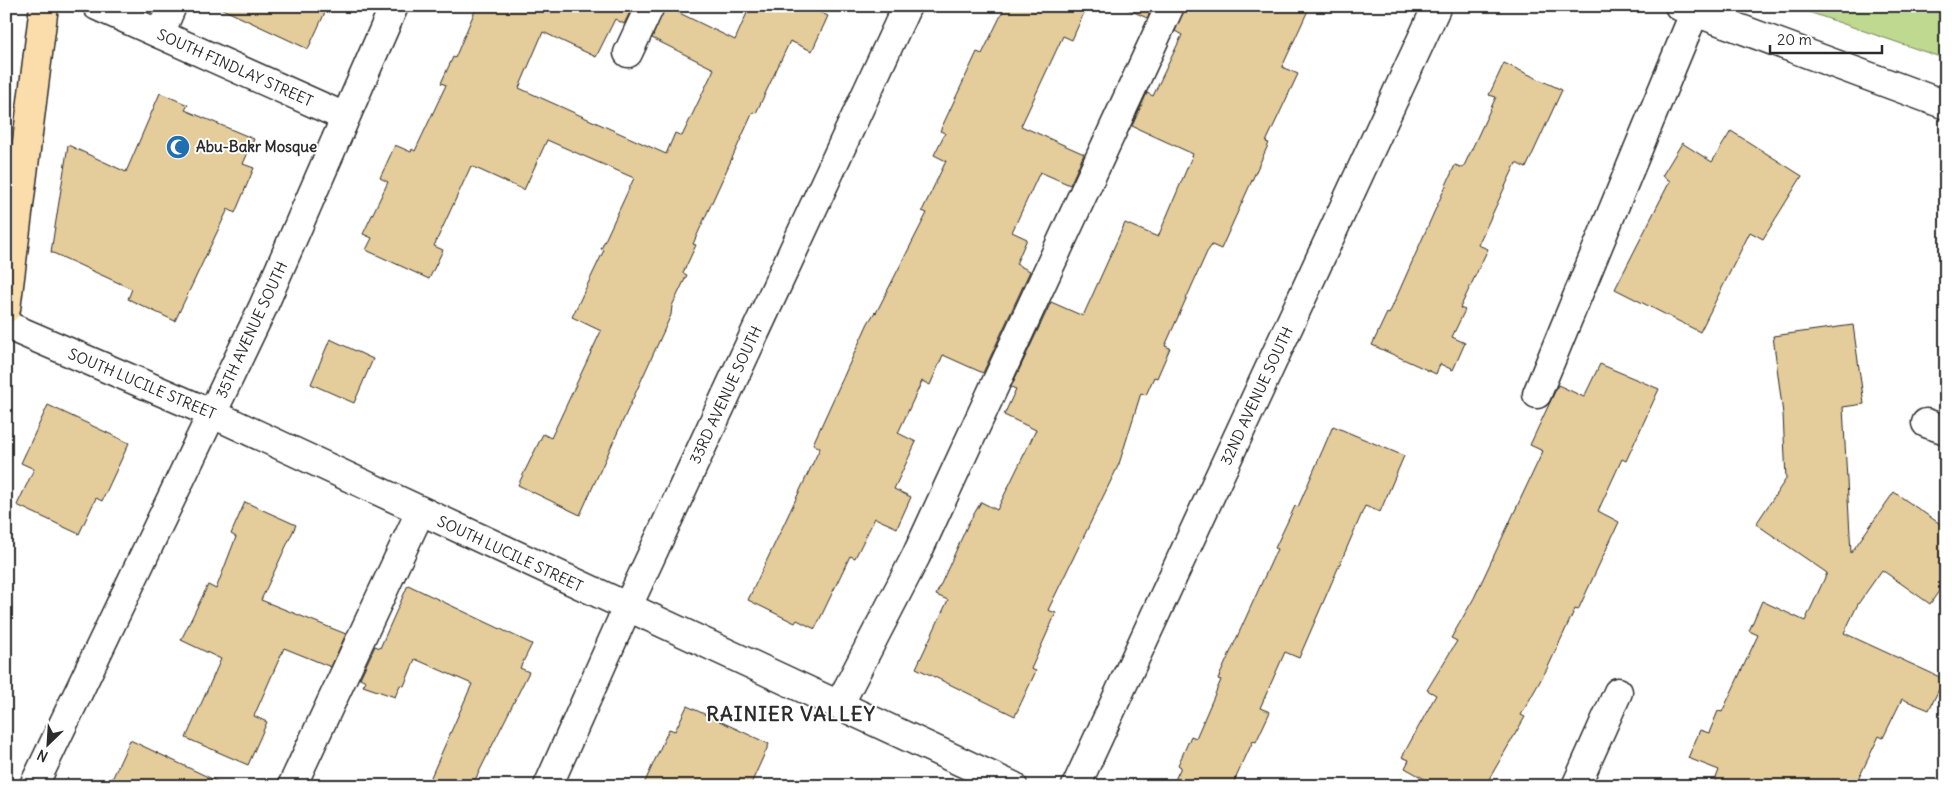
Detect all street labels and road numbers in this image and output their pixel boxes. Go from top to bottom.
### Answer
street label: SOUTH FINDLAY STREET [154,25,316,111]
street label: 35TH AVENUE SOUTH [212,258,292,401]
street label: 33RD AVENUE SOUTH [685,323,766,467]
street label: 32ND AVENUE SOUTH [1216,323,1297,468]
street label: SOUTH LUCILE STREET [66,344,219,423]
street label: SOUTH LUCILE STREET [434,511,586,596]

